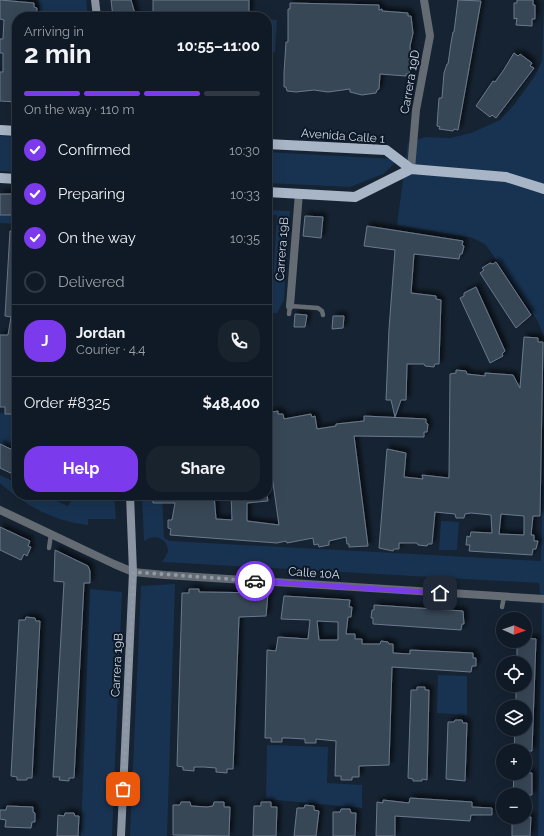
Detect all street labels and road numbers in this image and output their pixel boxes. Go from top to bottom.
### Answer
street label: Carrera 19D [397,49,423,115]
street label: Avenida Calle 1 [301,126,385,146]
street label: Carrera 19B [273,217,291,281]
street label: Calle 10A [288,564,340,582]
street label: Carrera 19B [108,633,126,697]

